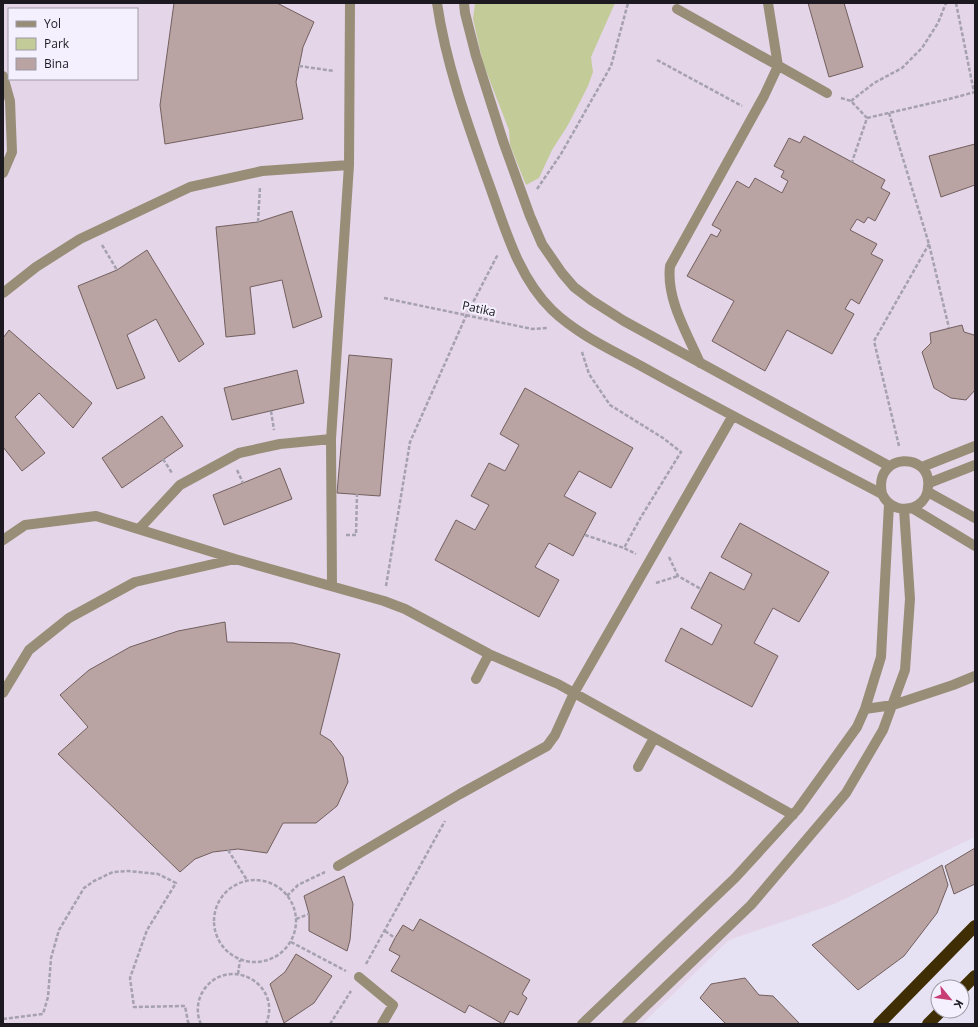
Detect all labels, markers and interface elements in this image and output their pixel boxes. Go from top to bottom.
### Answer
legend [8,8,138,80]
text: Yol [44,15,61,32]
text: Park [44,35,70,52]
text: Bina [44,55,69,72]
street label: Patika [461,297,498,320]
north arrow [930,979,970,1019]
text: K [951,997,968,1012]

